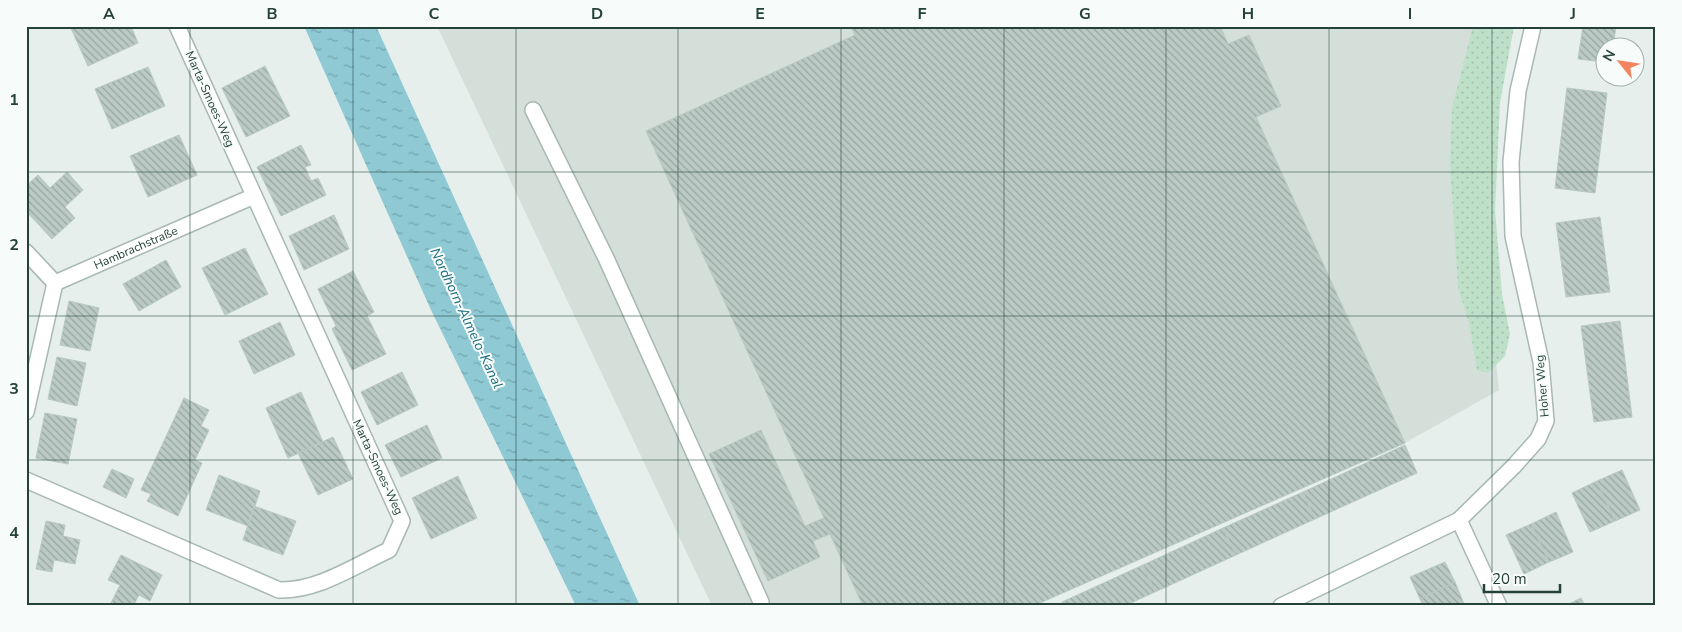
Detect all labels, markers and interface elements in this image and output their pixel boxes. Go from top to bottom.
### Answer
text: A [103,3,115,25]
text: B [266,3,278,25]
text: C [429,3,440,25]
text: D [591,3,603,25]
text: E [755,3,765,25]
text: F [918,3,927,25]
text: G [1079,3,1091,25]
text: H [1242,3,1254,25]
text: I [1408,3,1412,25]
text: J [1569,3,1576,25]
north arrow [1594,38,1644,88]
text: N [1598,46,1620,65]
street label: Marta-Smoes-Weg [182,48,238,150]
text: 1 [9,89,19,111]
street label: Hambrachstraße [91,222,180,273]
text: 2 [9,234,19,256]
water label: Nordhorn-Almelo-Kanal [426,245,508,392]
street label: Hoher Weg [1531,354,1553,418]
text: 3 [9,378,19,400]
street label: Marta-Smoes-Weg [349,417,407,517]
text: 4 [9,522,19,544]
scale bar [1484,562,1561,594]
text: 20 m [1492,569,1527,589]

